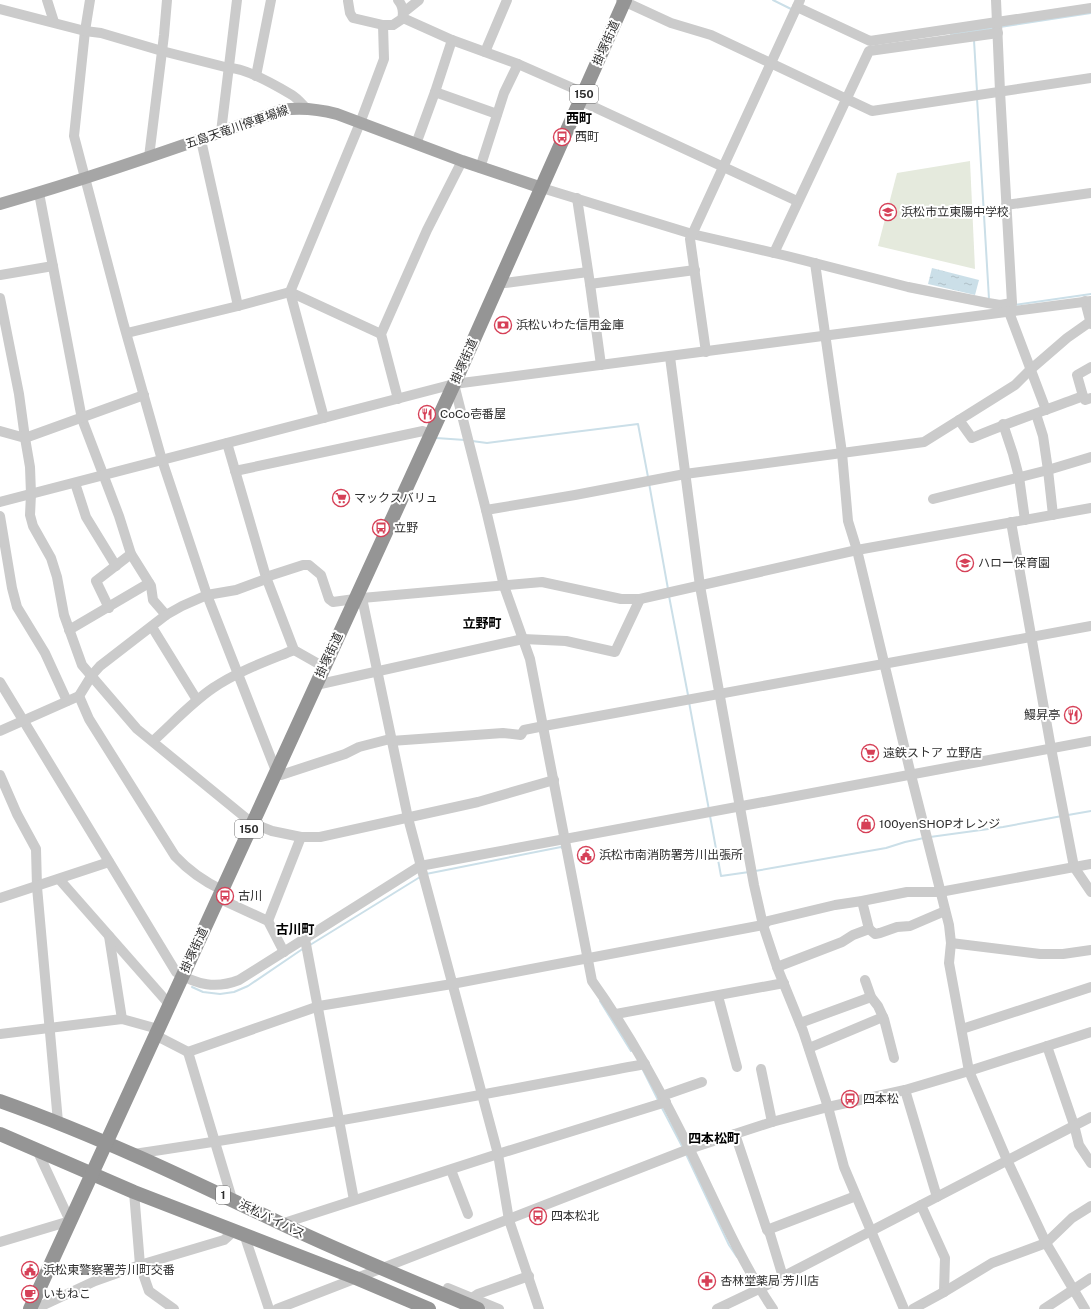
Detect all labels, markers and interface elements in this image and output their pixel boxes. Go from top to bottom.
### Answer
street label: 掛塚街道 [590,18,622,68]
road number: 150 [570,85,598,103]
street label: 五島天竜川停車場線 [184,103,290,151]
district label: 西町 [566,111,592,126]
bus stop icon: 西町 [552,127,572,147]
place label: 西町 [575,130,599,144]
school or university icon: 浜松市立東陽中学校 [878,202,898,222]
place label: 浜松市立東陽中学校 [901,205,1009,219]
bank icon: 浜松いわた信用金庫 [493,315,513,335]
place label: 浜松いわた信用金庫 [516,318,624,332]
street label: 掛塚街道 [448,336,480,386]
restaurant icon: CoCo壱番屋 [417,404,437,424]
place label: CoCo壱番屋 [440,407,506,421]
supermarket icon: マックスバリュ [331,488,351,508]
place label: マックスバリュ [354,491,438,505]
bus stop icon: 立野 [371,518,391,538]
place label: 立野 [394,521,418,535]
school or university icon: ハロー保育園 [955,553,975,573]
place label: ハロー保育園 [978,556,1050,570]
district label: 立野町 [462,616,502,631]
street label: 掛塚街道 [313,630,345,680]
restaurant icon: 鰻昇亭 [1063,705,1083,725]
place label: 鰻昇亭 [1024,708,1060,722]
supermarket icon: 遠鉄ストア 立野店 [860,743,880,763]
place label: 遠鉄ストア 立野店 [883,746,982,760]
shop icon: 100yenSHOPオレンジ [856,814,876,834]
place label: 100yenSHOPオレンジ [879,817,1000,831]
road number: 150 [235,820,263,838]
public building icon: 浜松市南消防署芳川出張所 [576,845,596,865]
place label: 浜松市南消防署芳川出張所 [599,848,743,862]
bus stop icon: 古川 [215,886,235,906]
place label: 古川 [238,889,262,903]
district label: 古川町 [275,922,315,937]
street label: 掛塚街道 [178,925,210,975]
bus stop icon: 四本松 [840,1089,860,1109]
place label: 四本松 [863,1092,899,1106]
district label: 四本松町 [688,1131,740,1146]
road number: 1 [216,1186,230,1204]
street label: 浜松バイパス [237,1197,307,1241]
bus stop icon: 四本松北 [528,1206,548,1226]
place label: 四本松北 [551,1209,599,1223]
public building icon: 浜松東警察署芳川町交番 [20,1260,40,1280]
place label: 浜松東警察署芳川町交番 [43,1263,175,1277]
pharmacy icon: 杏林堂薬局 芳川店 [697,1271,717,1291]
place label: 杏林堂薬局 芳川店 [720,1274,819,1288]
cafe icon: いもねこ [20,1284,40,1304]
place label: いもねこ [43,1287,91,1301]

